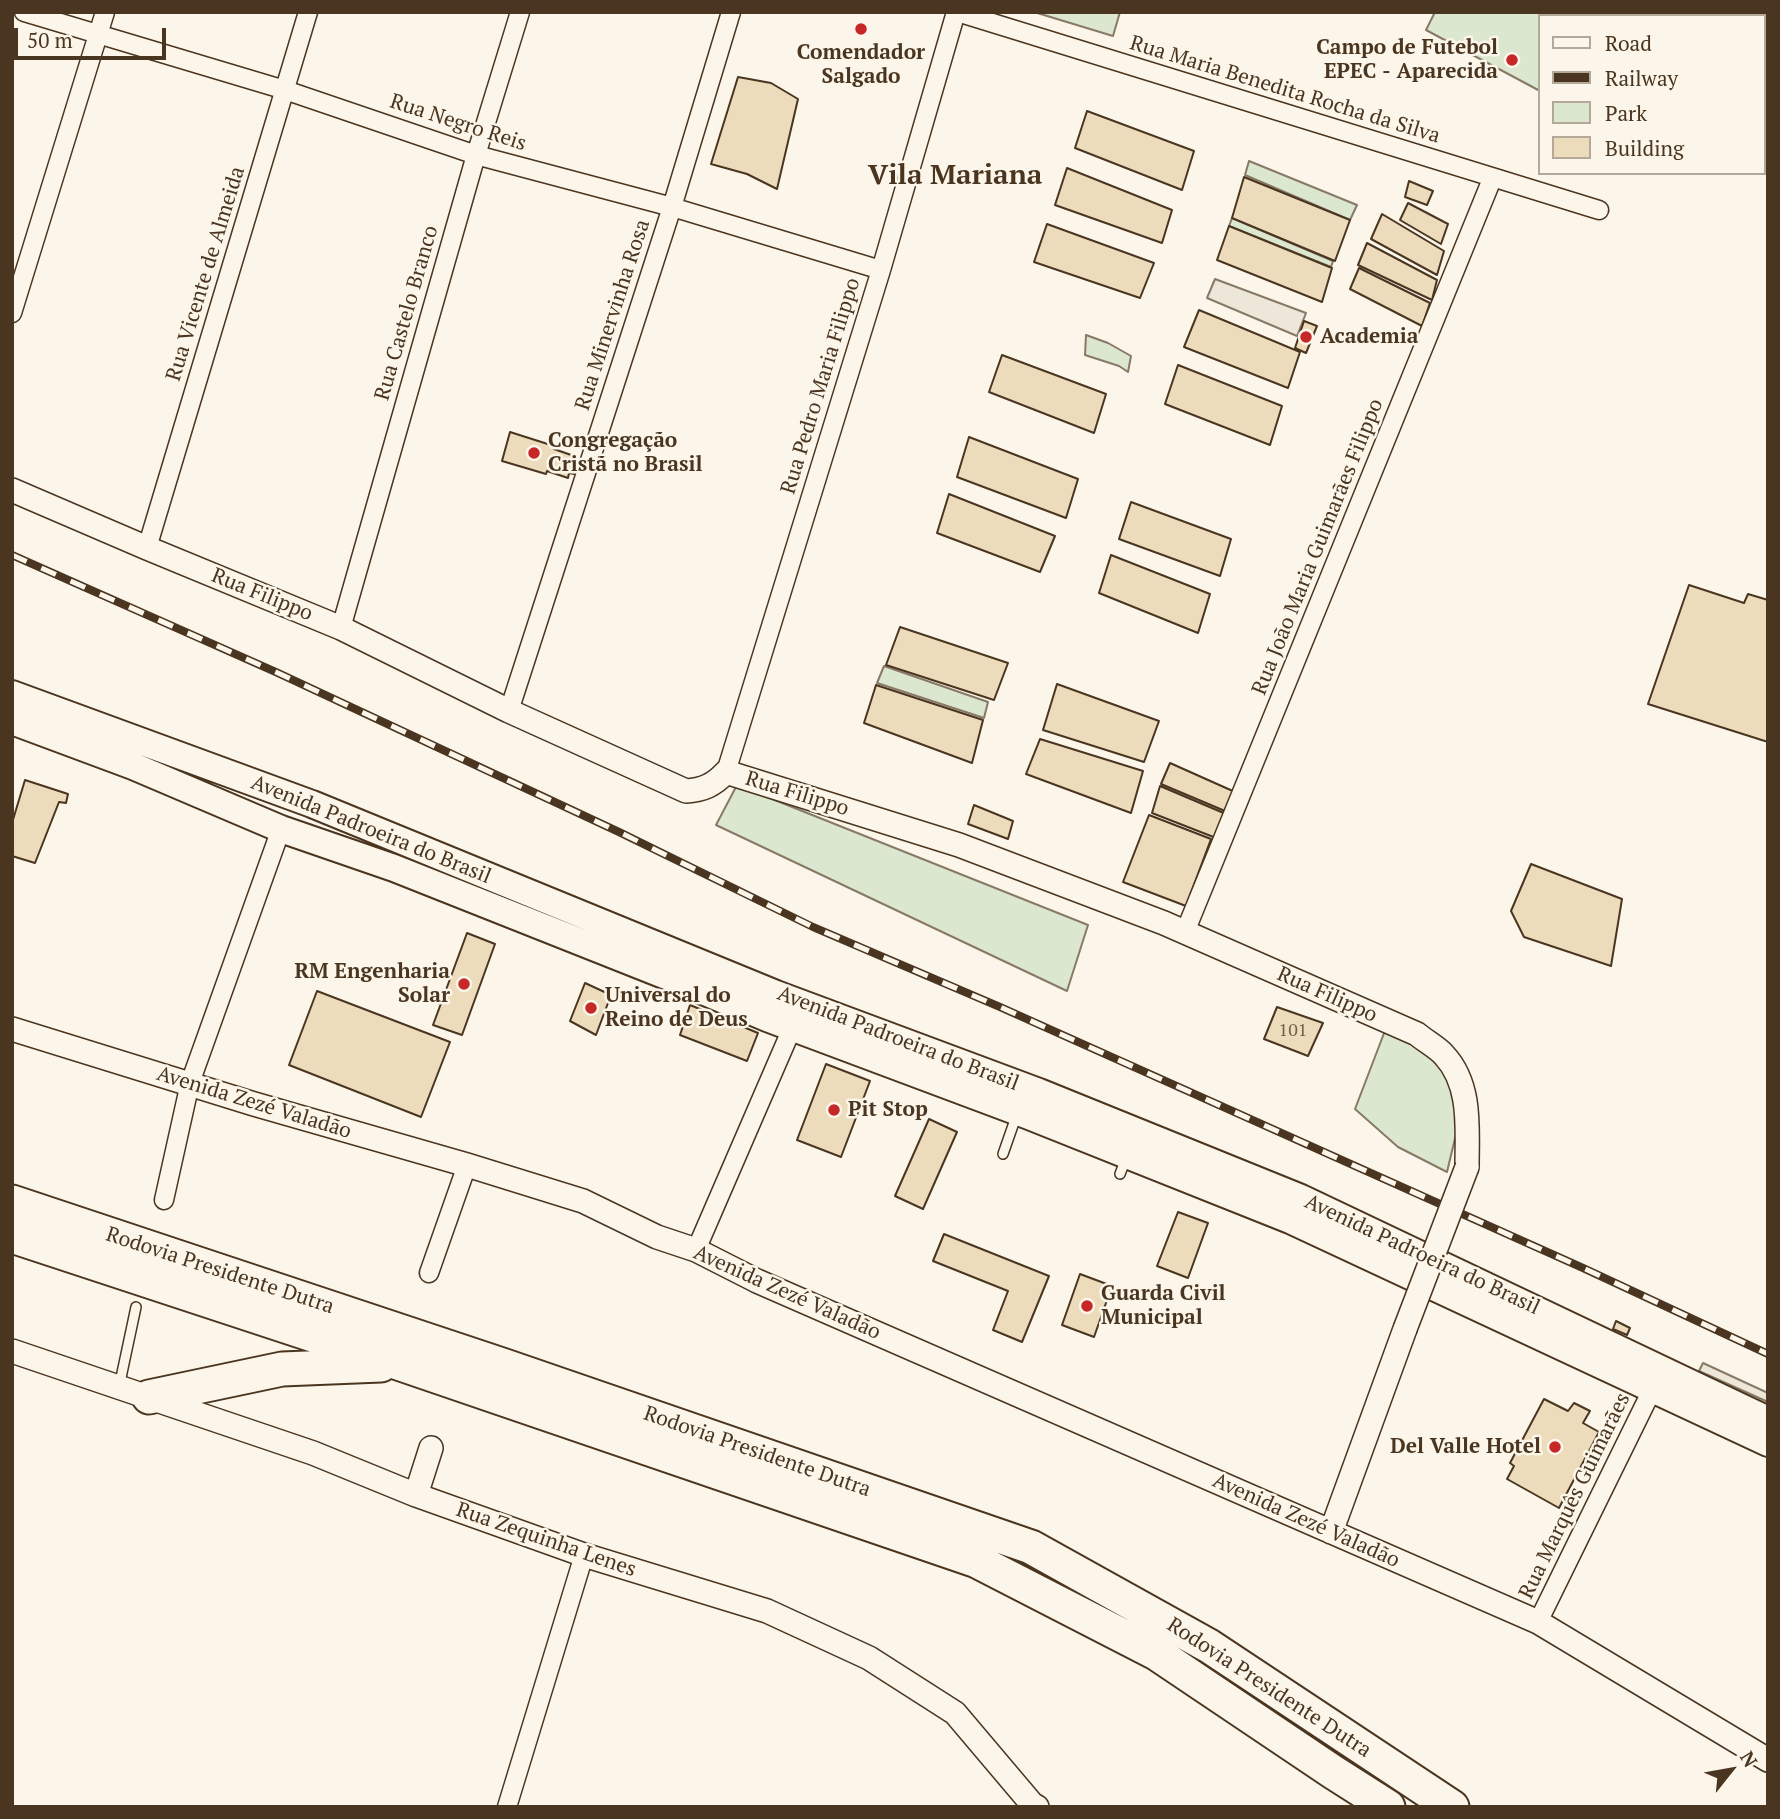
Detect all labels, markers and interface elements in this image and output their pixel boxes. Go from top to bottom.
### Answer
scale bar [18,14,170,58]
legend [1538,14,1766,175]
marker: Comendador Salgado [853,21,869,37]
text: 50 m [27,26,73,54]
text: Road [1605,29,1652,57]
street label: Rua Maria Benedita Rocha da Silva [1127,31,1443,149]
place label: Campo de Futebol EPEC - Aparecida [1316,35,1498,85]
place label: Comendador Salgado [797,40,925,90]
marker: Campo de Futebol EPEC - Aparecida [1504,52,1520,68]
text: Railway [1605,64,1678,92]
street label: Rua Negro Reis [387,89,529,157]
text: Park [1605,99,1647,127]
text: Building [1605,134,1684,162]
district label: Vila Mariana [868,159,1042,193]
street label: Rua Vicente de Almeida [161,164,251,384]
street label: Rua Minervinha Rosa [570,217,656,413]
street label: Rua Castelo Branco [370,223,444,403]
street label: Rua Pedro Maria Filippo [776,275,866,497]
place label: Academia [1320,324,1418,350]
marker: Academia [1298,329,1314,345]
street label: Rua João Maria Guimarães Filippo [1247,395,1389,699]
place label: Congregação Cristã no Brasil [548,428,702,478]
marker: Congregação Cristã no Brasil [526,445,542,461]
street label: Rua Filippo [208,563,316,627]
street label: Rua Filippo [742,766,852,822]
street label: Avenida Padroeira do Brasil [247,770,495,890]
place label: RM Engenharia Solar [294,959,450,1009]
street label: Rua Filippo [1273,962,1381,1028]
marker: RM Engenharia Solar [456,976,472,992]
street label: Avenida Padroeira do Brasil [774,981,1022,1097]
place label: Universal do Reino de Deus [605,983,748,1033]
marker: Universal do Reino de Deus [583,1000,599,1016]
house number: 101 [1279,1020,1307,1042]
street label: Avenida Zezé Valadão [154,1061,354,1145]
place label: Pit Stop [848,1097,928,1123]
marker: Pit Stop [826,1102,842,1118]
street label: Avenida Padroeira do Brasil [1300,1189,1544,1321]
street label: Rodovia Presidente Dutra [103,1222,337,1320]
street label: Avenida Zezé Valadão [690,1240,884,1346]
place label: Guarda Civil Municipal [1101,1281,1226,1331]
marker: Guarda Civil Municipal [1079,1298,1095,1314]
street label: Rua Marquês Guimarães [1514,1389,1636,1603]
street label: Rodovia Presidente Dutra [640,1401,874,1503]
place label: Del Valle Hotel [1390,1434,1541,1460]
marker: Del Valle Hotel [1547,1439,1563,1455]
street label: Avenida Zezé Valadão [1209,1468,1403,1574]
street label: Rua Zequinha Lenes [453,1497,639,1583]
street label: Rodovia Presidente Dutra [1162,1613,1376,1763]
north arrow [1696,1735,1766,1805]
text: N [1735,1746,1764,1772]

